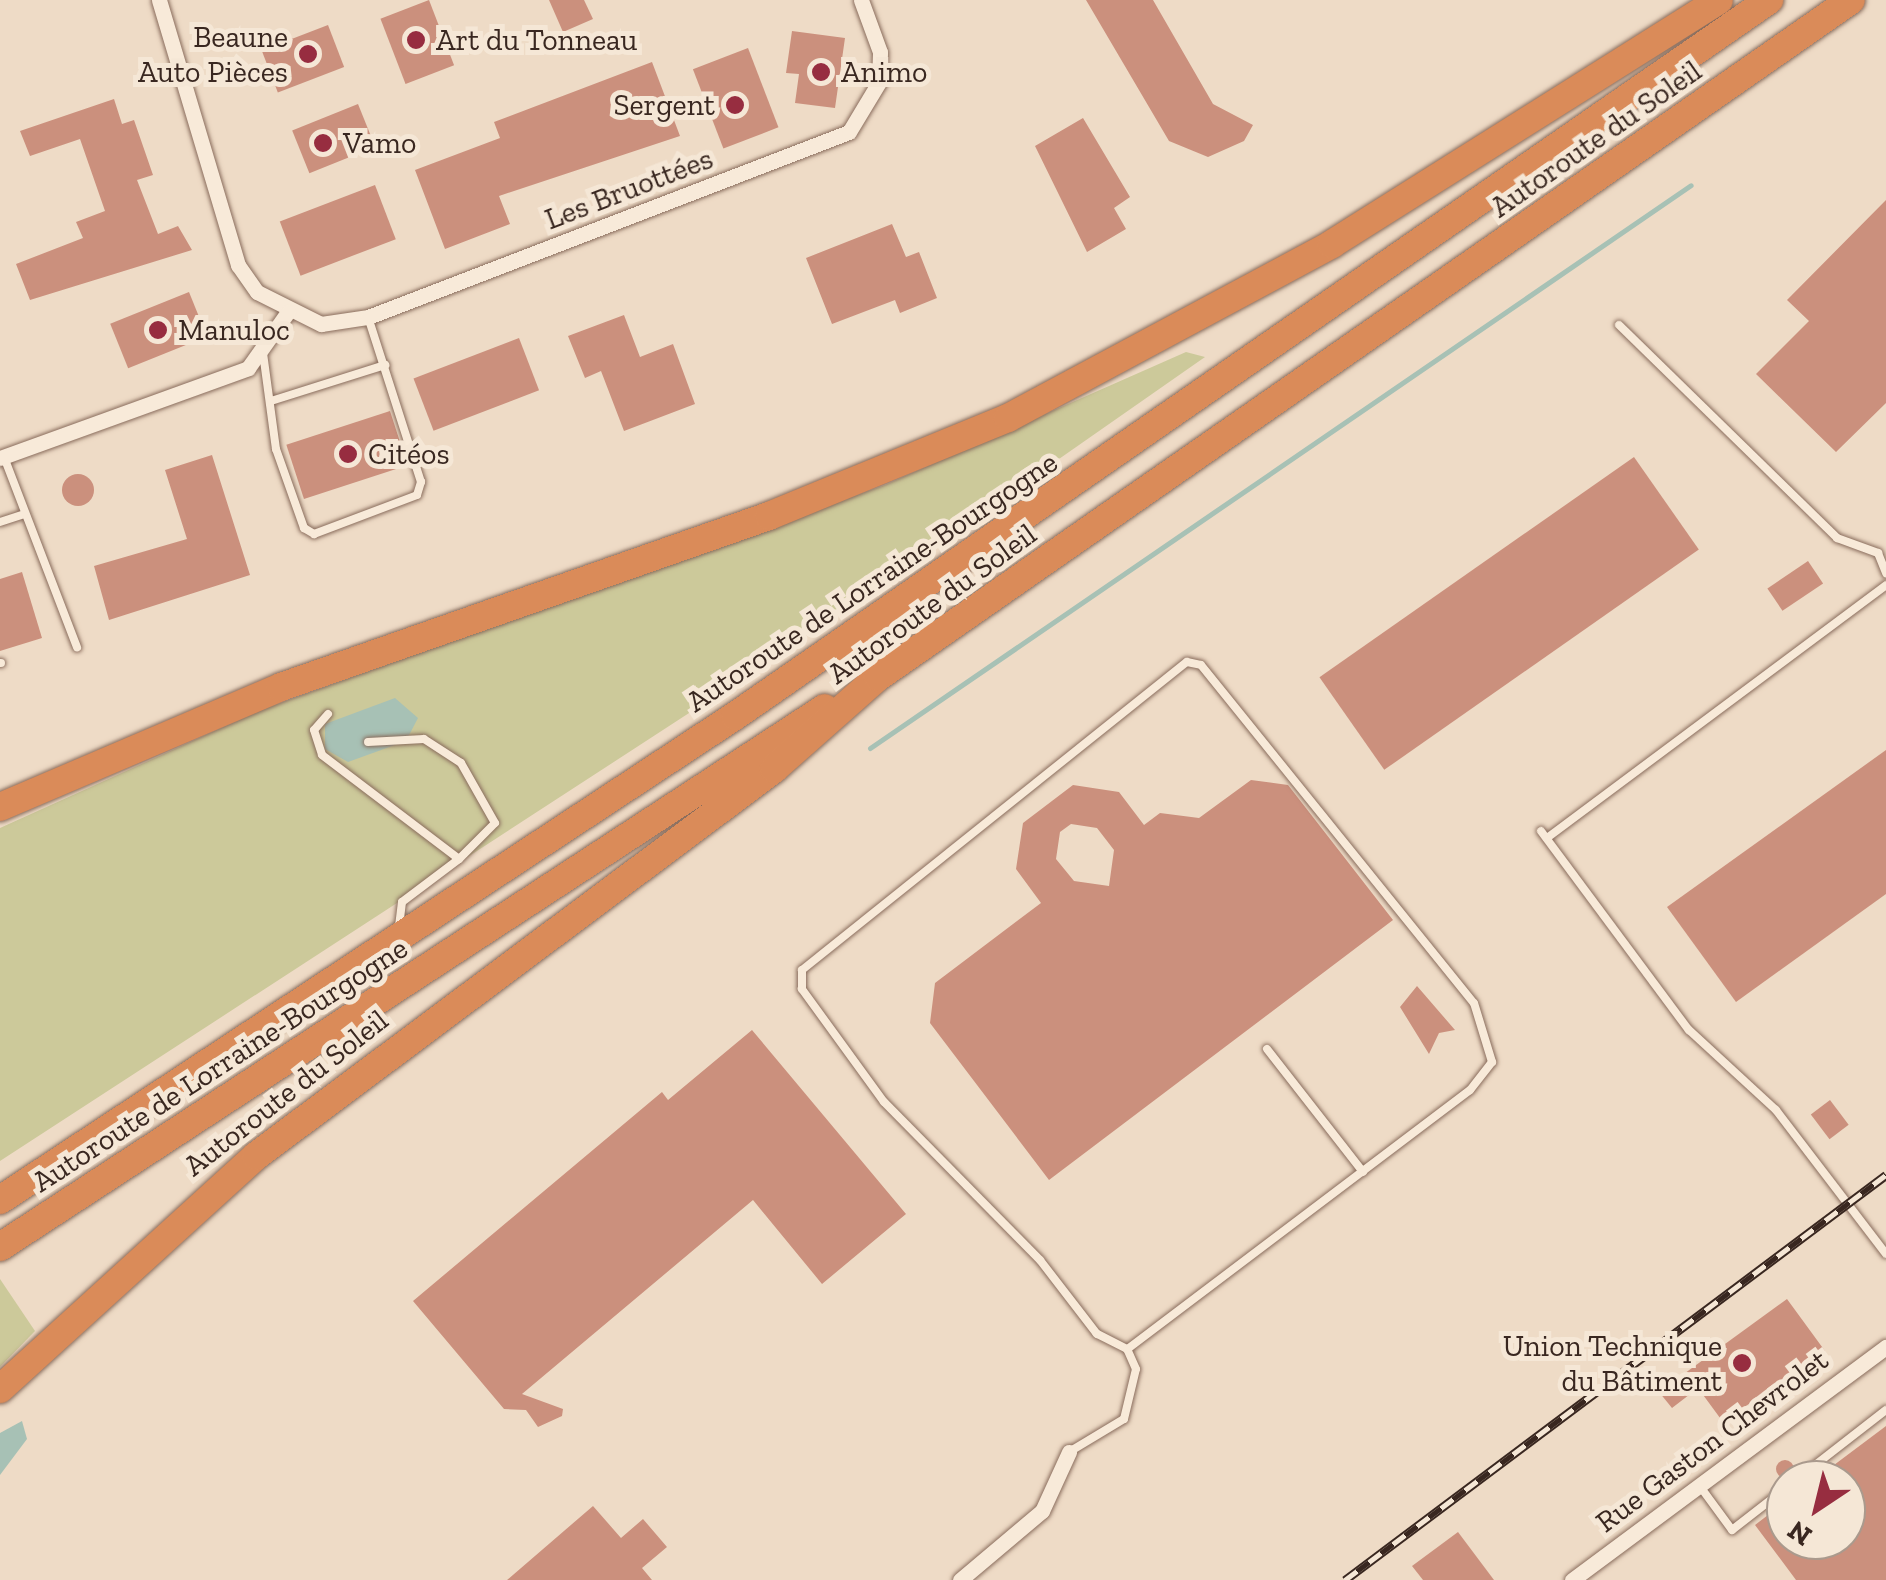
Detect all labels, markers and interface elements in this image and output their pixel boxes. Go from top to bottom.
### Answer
place label: Beaune Auto Pièces [138,19,288,90]
place label: Art du Tonneau [436,22,638,58]
marker: Art du Tonneau [405,29,427,51]
marker: Beaune Auto Pièces [297,43,319,65]
street label: Autoroute du Soleil [1484,53,1708,225]
place label: Animo [841,54,927,90]
marker: Animo [810,61,832,83]
place label: Sergent [613,87,715,123]
marker: Sergent [724,94,746,116]
place label: Vamo [343,125,416,161]
marker: Vamo [312,132,334,154]
street label: Les Bruottées [540,140,718,238]
place label: Manuloc [178,312,290,348]
marker: Manuloc [147,319,169,341]
place label: Citéos [368,436,450,472]
marker: Citéos [337,443,359,465]
street label: Autoroute de Lorraine-Bourgogne [680,444,1064,720]
street label: Autoroute du Soleil [821,516,1043,692]
street label: Autoroute de Lorraine-Bourgogne [26,930,414,1200]
street label: Autoroute du Soleil [177,1002,395,1184]
place label: Union Technique du Bâtiment [1502,1328,1722,1398]
street label: Rue Gaston Chevrolet [1589,1342,1835,1540]
marker: Union Technique du Bâtiment [1731,1352,1753,1374]
north arrow [1766,1460,1866,1560]
text: N [1781,1514,1818,1553]

